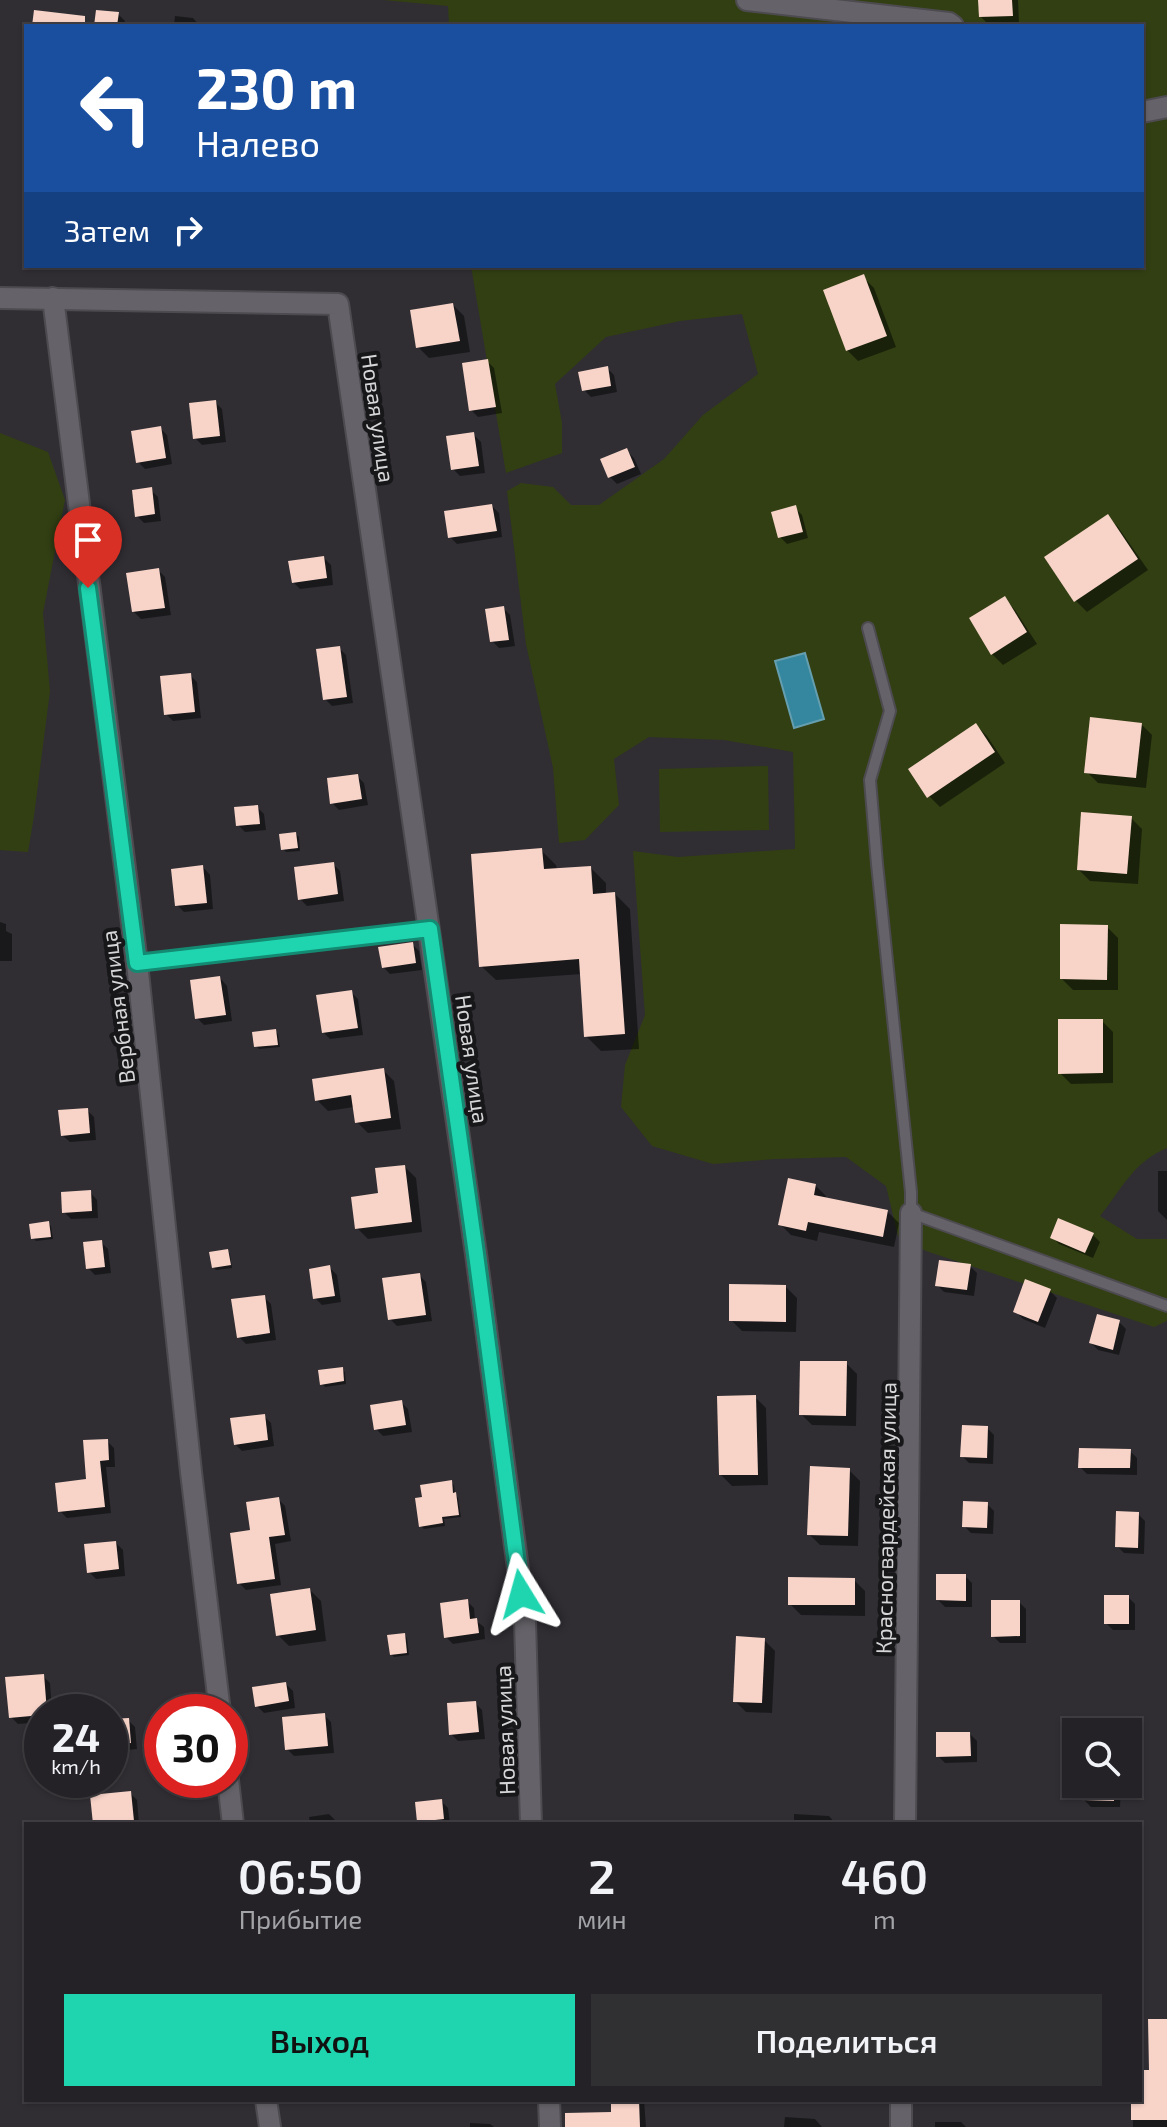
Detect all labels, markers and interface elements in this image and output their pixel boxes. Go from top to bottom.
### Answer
text: 230 m [196,53,357,120]
icon: left [64,56,168,160]
text: Налево [196,121,320,164]
icon: right [166,208,210,252]
text: Затем [64,212,150,248]
street label: Новая улица [356,352,401,484]
pin [54,506,122,588]
icon: arrive [66,518,110,562]
street label: Вербная улица [95,929,140,1085]
street label: Новая улица [450,993,495,1125]
street label: Красногвардейская улица [870,1382,901,1654]
position arrow [479,1552,563,1636]
street label: Новая улица [489,1665,520,1795]
speed limit sign: 30 [144,1694,248,1798]
text: 24 [52,1712,100,1760]
map controls [1062,1718,1142,1798]
button: search [1062,1718,1142,1798]
text: km/h [51,1754,101,1778]
text: 06:50 [238,1846,363,1904]
text: 2 [588,1846,616,1904]
text: 460 [840,1846,928,1904]
text: Прибытие [239,1903,362,1934]
text: мин [577,1903,627,1934]
text: m [873,1903,896,1934]
button: Выход [64,1994,575,2086]
button: Поделиться [591,1994,1102,2086]

